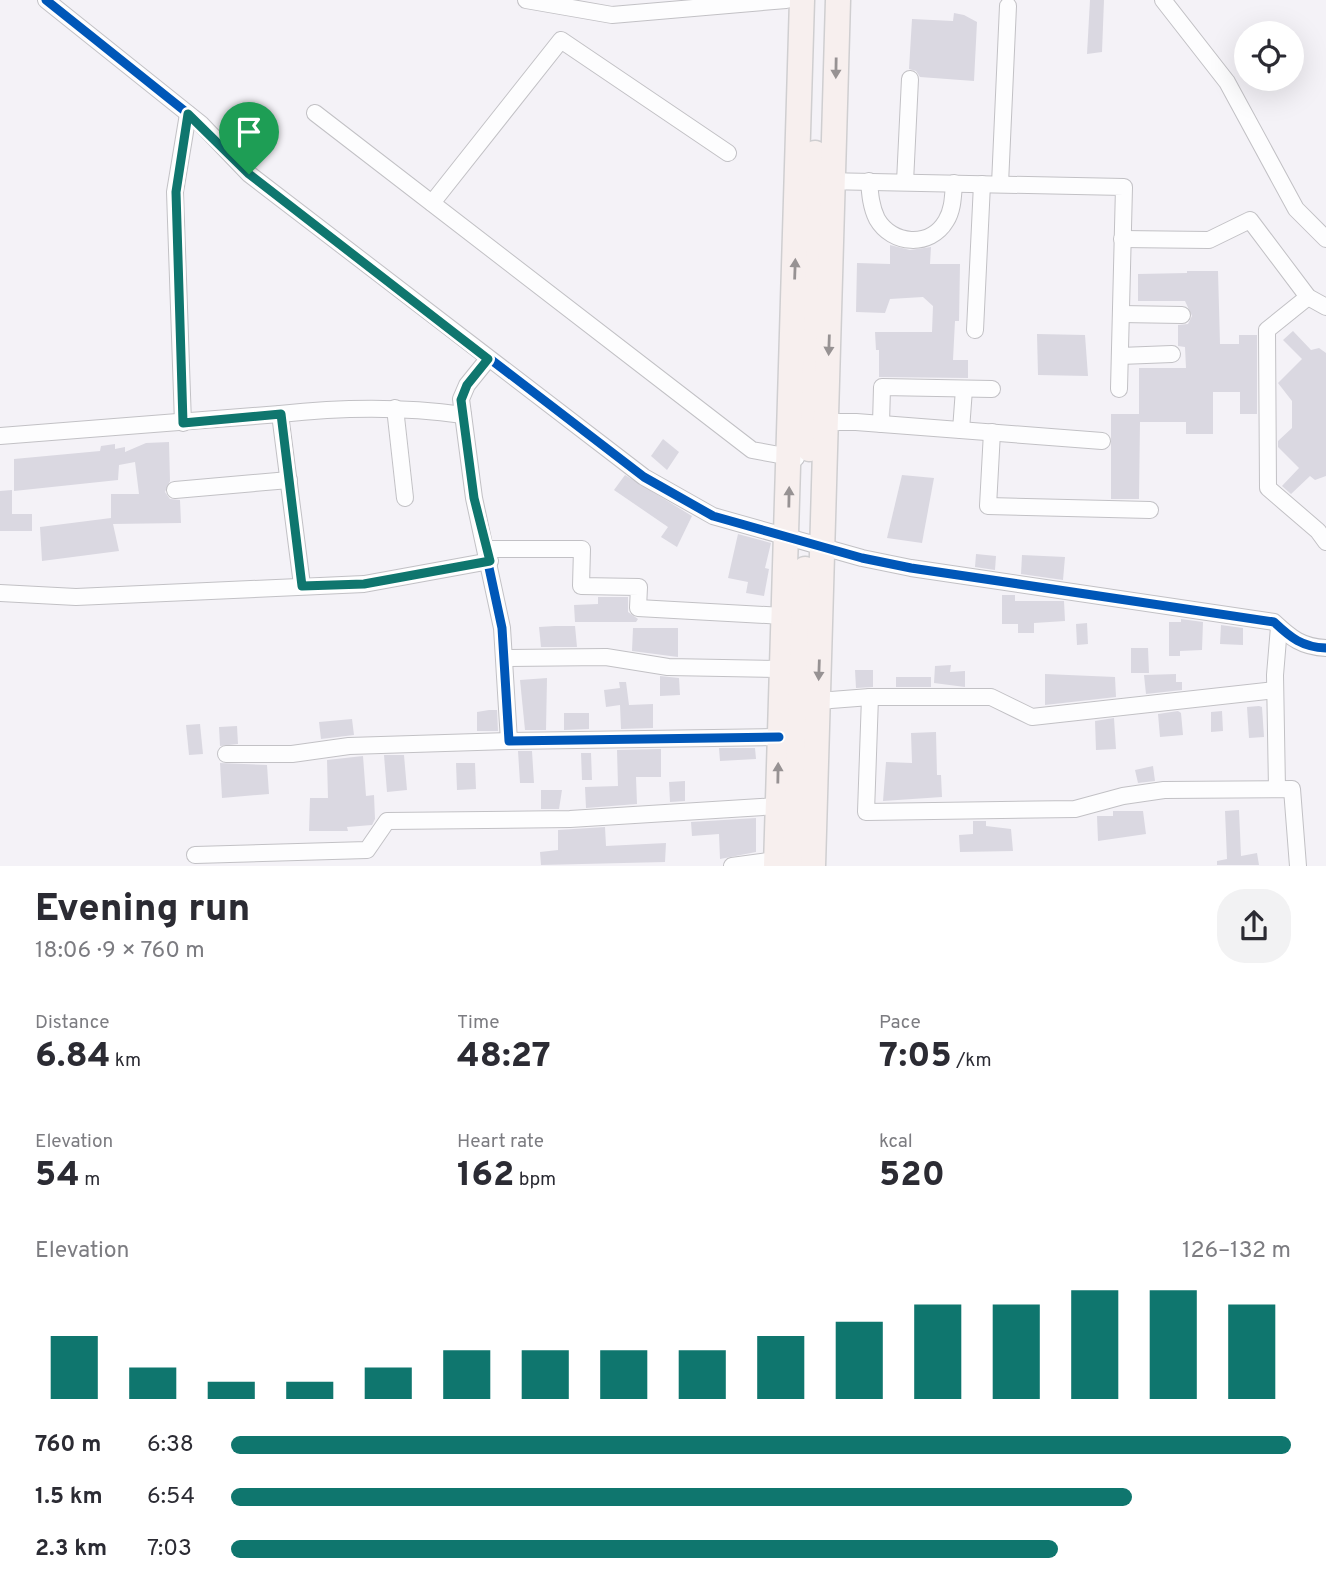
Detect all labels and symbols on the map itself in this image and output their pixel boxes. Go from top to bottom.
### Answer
one-way arrow [831,57,842,79]
pin [219,102,279,174]
one-way arrow [789,258,801,280]
one-way arrow [823,334,834,356]
one-way arrow [783,485,794,507]
one-way arrow [813,659,825,681]
one-way arrow [773,762,784,784]

